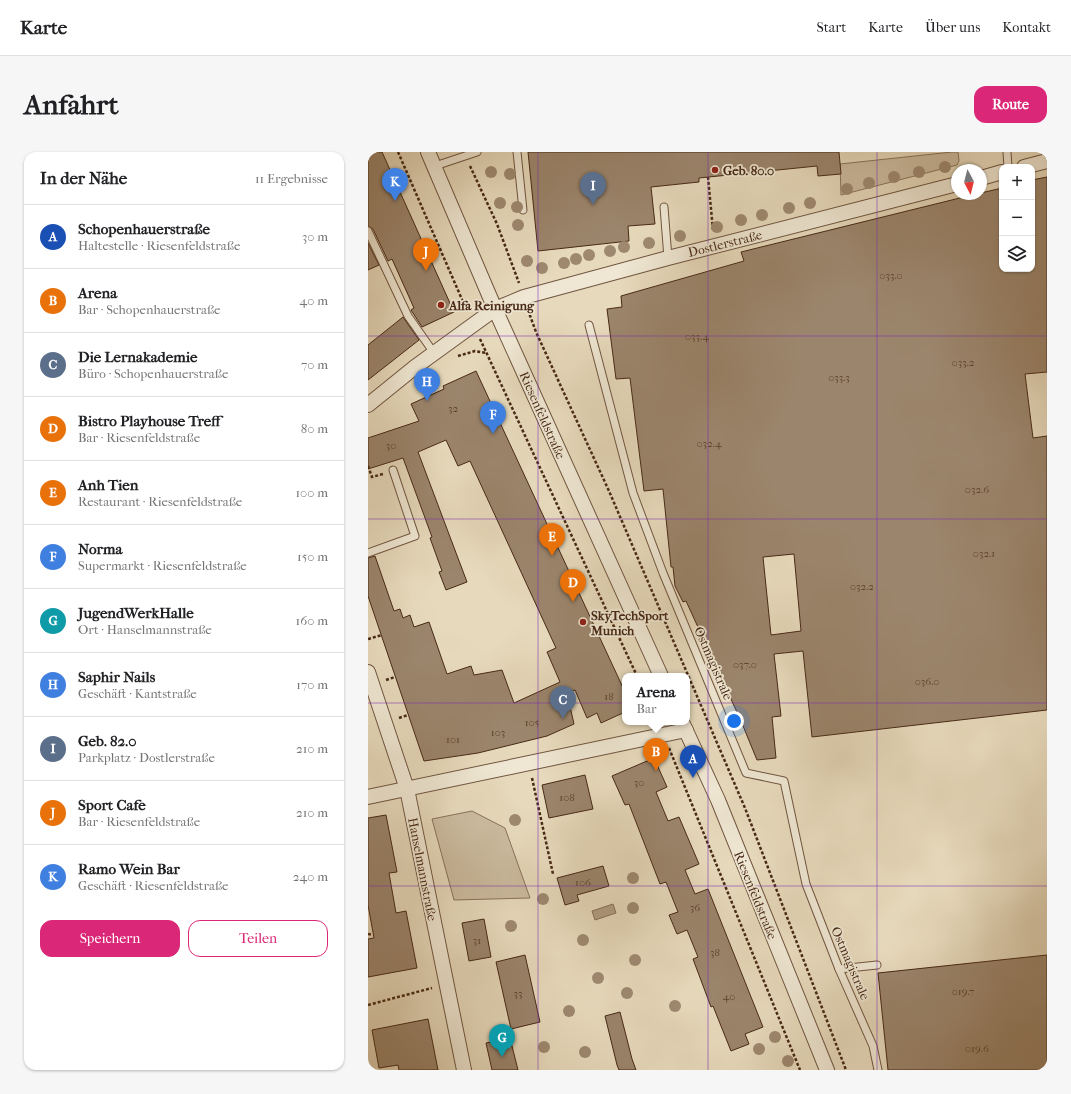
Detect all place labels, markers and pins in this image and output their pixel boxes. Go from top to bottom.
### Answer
place label: Geb. 80.0 [723,163,774,178]
marker: Geb. 80.0 [710,165,720,175]
pin: K [382,168,408,201]
pin: I [580,172,606,205]
pin: J [413,238,439,271]
place label: Alfa Reinigung [448,298,535,314]
marker: Alfa Reinigung [436,300,446,310]
pin: H [414,368,440,401]
pin: F [480,401,506,434]
pin: E [539,523,565,556]
pin: D [560,569,586,602]
place label: SkyTechSport Munich [590,608,669,638]
marker: SkyTechSport Munich [578,617,588,627]
pin: C [550,686,576,719]
pin: B [643,738,669,771]
pin: A [680,745,706,778]
pin: G [489,1024,515,1057]

